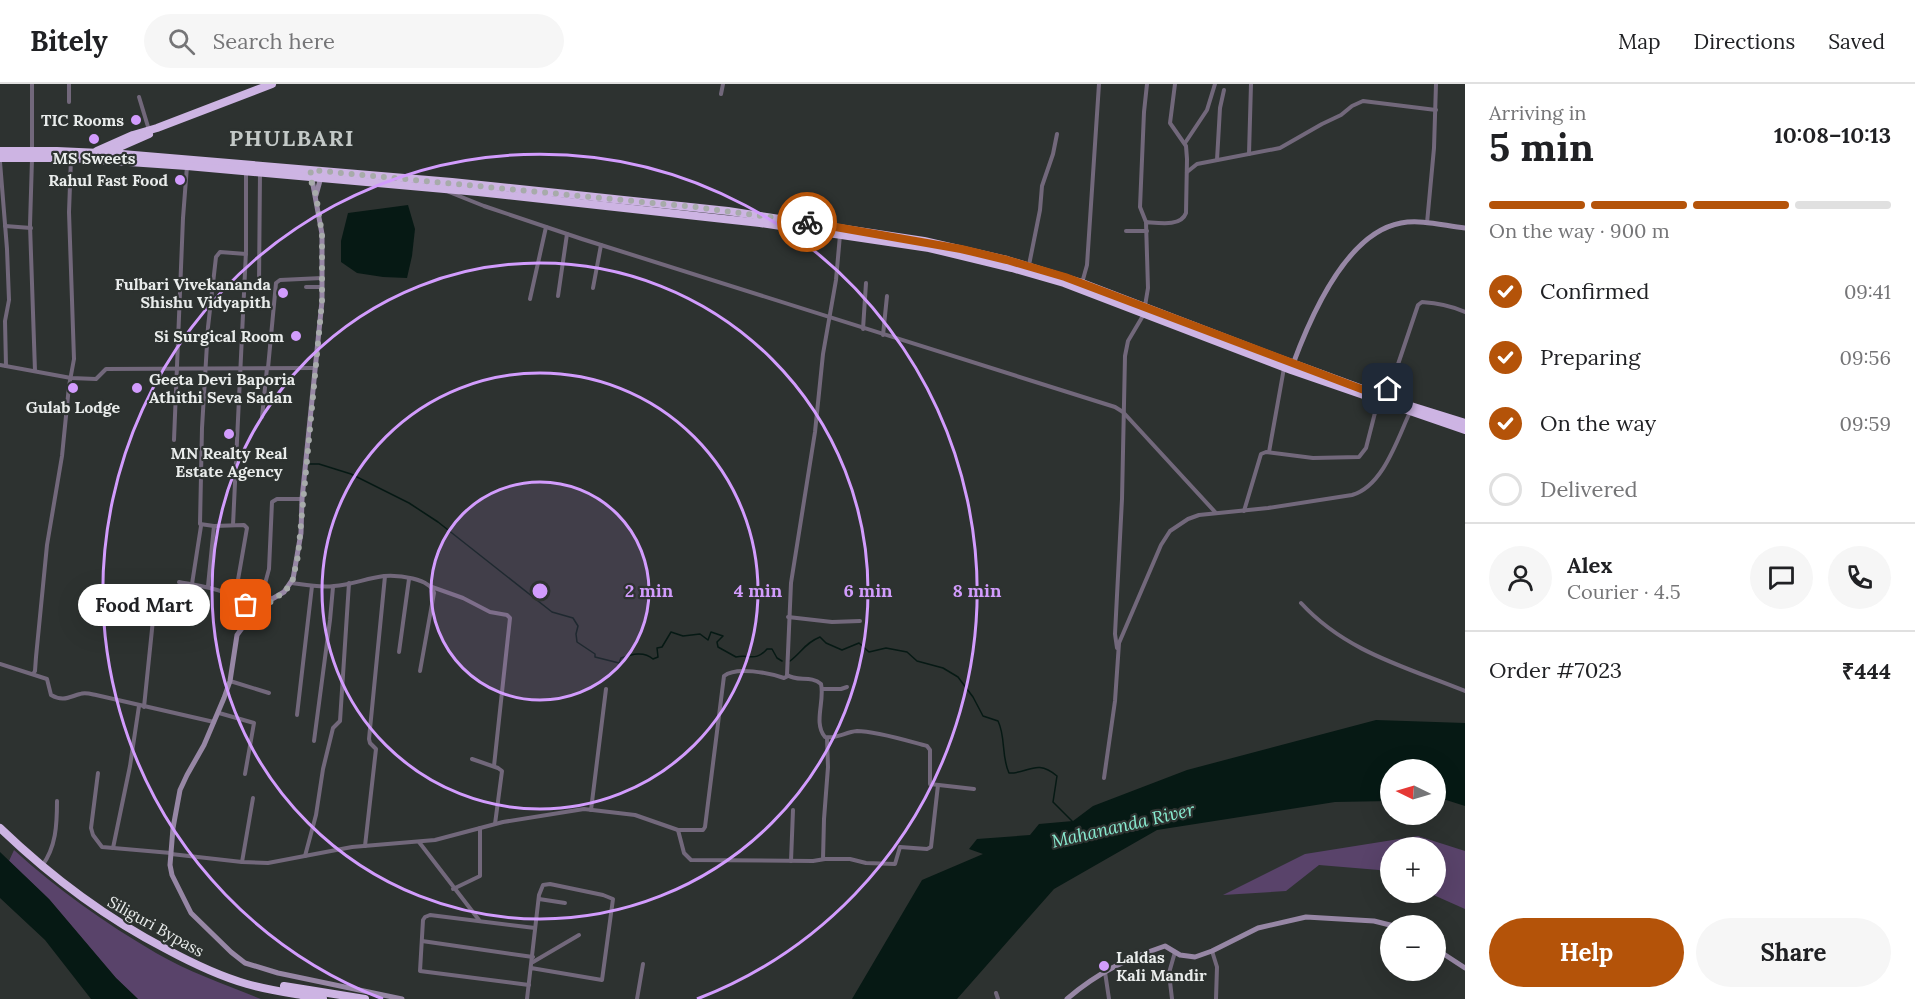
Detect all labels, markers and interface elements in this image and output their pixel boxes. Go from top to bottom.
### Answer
search box [144,14,564,68]
text: Bitely [30,23,108,59]
icon: search [165,25,198,58]
text: Search here [213,27,335,55]
text: Map [1618,28,1661,55]
text: Directions [1694,28,1795,55]
text: Saved [1828,28,1885,55]
text: Arriving in [1489,100,1586,125]
place label: TIC Rooms [41,110,124,130]
marker: TIC Rooms [129,113,143,127]
text: 10:08–10:13 [1774,121,1891,149]
text: 5 min [1489,122,1594,172]
district label: PHULBARI [229,124,355,152]
marker: MS Sweets [87,132,101,146]
place label: MS Sweets [52,148,136,168]
place label: Rahul Fast Food [48,170,168,190]
marker: Rahul Fast Food [173,173,187,187]
courier [777,192,837,252]
icon: bike [791,206,824,239]
text: On the way · 900 m [1489,218,1670,243]
place label: Fulbari Vivekananda Shishu Vidyapith [115,274,272,312]
icon: check [1489,275,1522,308]
text: Confirmed [1540,277,1649,305]
text: 09:41 [1844,279,1891,304]
marker: Fulbari Vivekananda Shishu Vidyapith [276,286,290,300]
place label: Si Surgical Room [154,326,284,346]
marker: Si Surgical Room [289,329,303,343]
icon: check [1489,341,1522,374]
text: Preparing [1540,343,1640,371]
text: 09:56 [1840,345,1891,370]
pin [1362,363,1413,414]
place label: Geeta Devi Baporia Athithi Seva Sadan [149,369,296,407]
icon: home [1371,372,1404,405]
marker: Gulab Lodge [66,381,80,395]
marker: Geeta Devi Baporia Athithi Seva Sadan [130,381,144,395]
place label: Gulab Lodge [26,397,121,417]
icon: check [1489,407,1522,440]
text: On the way [1540,409,1656,437]
text: 09:59 [1840,411,1891,436]
marker: MN Realty Real Estate Agency [222,427,236,441]
place label: MN Realty Real Estate Agency [170,443,288,481]
text: Delivered [1540,475,1638,503]
button: person [1489,546,1552,609]
button: chat [1750,546,1813,609]
button: phone [1828,546,1891,609]
text: Alex [1567,551,1612,579]
pin [220,579,271,630]
text: 2 min [625,579,674,602]
text: 4 min [734,579,783,602]
text: 6 min [843,579,893,602]
text: 8 min [953,579,1002,602]
text: Courier · 4.5 [1567,579,1681,604]
centre of rings [530,581,550,601]
callout: Food Mart [78,584,210,626]
icon: bag [229,588,262,621]
text: Food Mart [95,592,193,617]
text: Order #7023 [1489,656,1622,684]
text: ₹444 [1842,657,1891,685]
north arrow [1380,759,1446,825]
map controls [1380,759,1446,981]
water label: Mahananda River [1049,797,1198,853]
button: + [1380,837,1446,903]
street label: Siliguri Bypass [104,891,208,961]
button: − [1380,915,1446,981]
button: Help [1489,918,1684,987]
button: Share [1696,918,1891,987]
place label: Laldas Kali Mandir [1116,947,1207,985]
marker: Laldas Kali Mandir [1097,959,1111,973]

